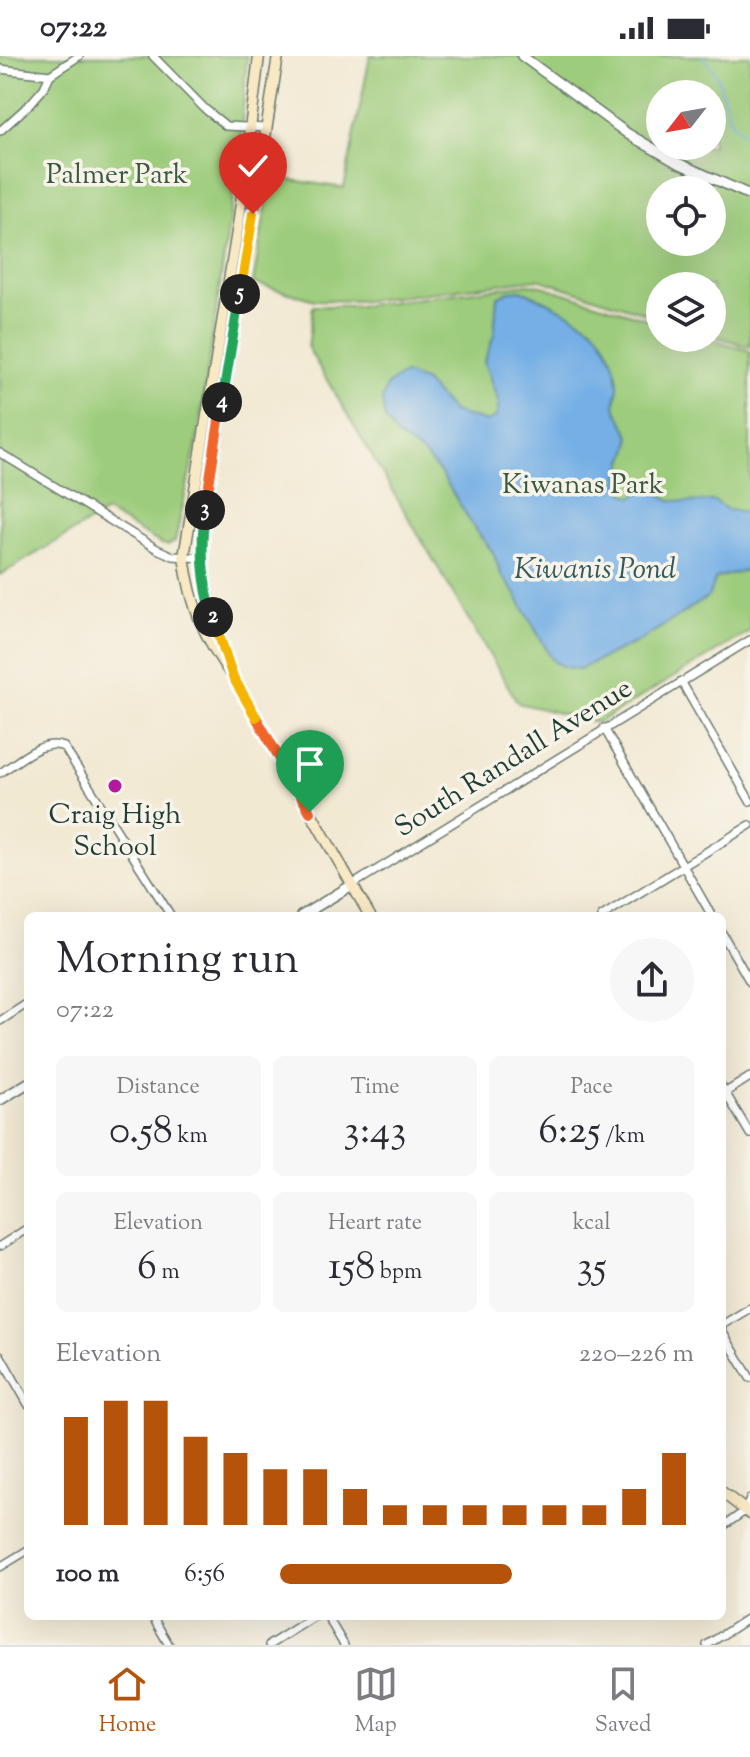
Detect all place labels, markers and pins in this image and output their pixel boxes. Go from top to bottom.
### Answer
pin [219,132,287,214]
pin: 5 [220,274,260,314]
pin: 4 [202,382,242,422]
pin: 3 [185,490,225,530]
pin: 2 [193,597,233,637]
pin [276,730,344,812]
marker: Craig High School [106,777,124,795]
place label: Craig High School [48,796,182,868]

